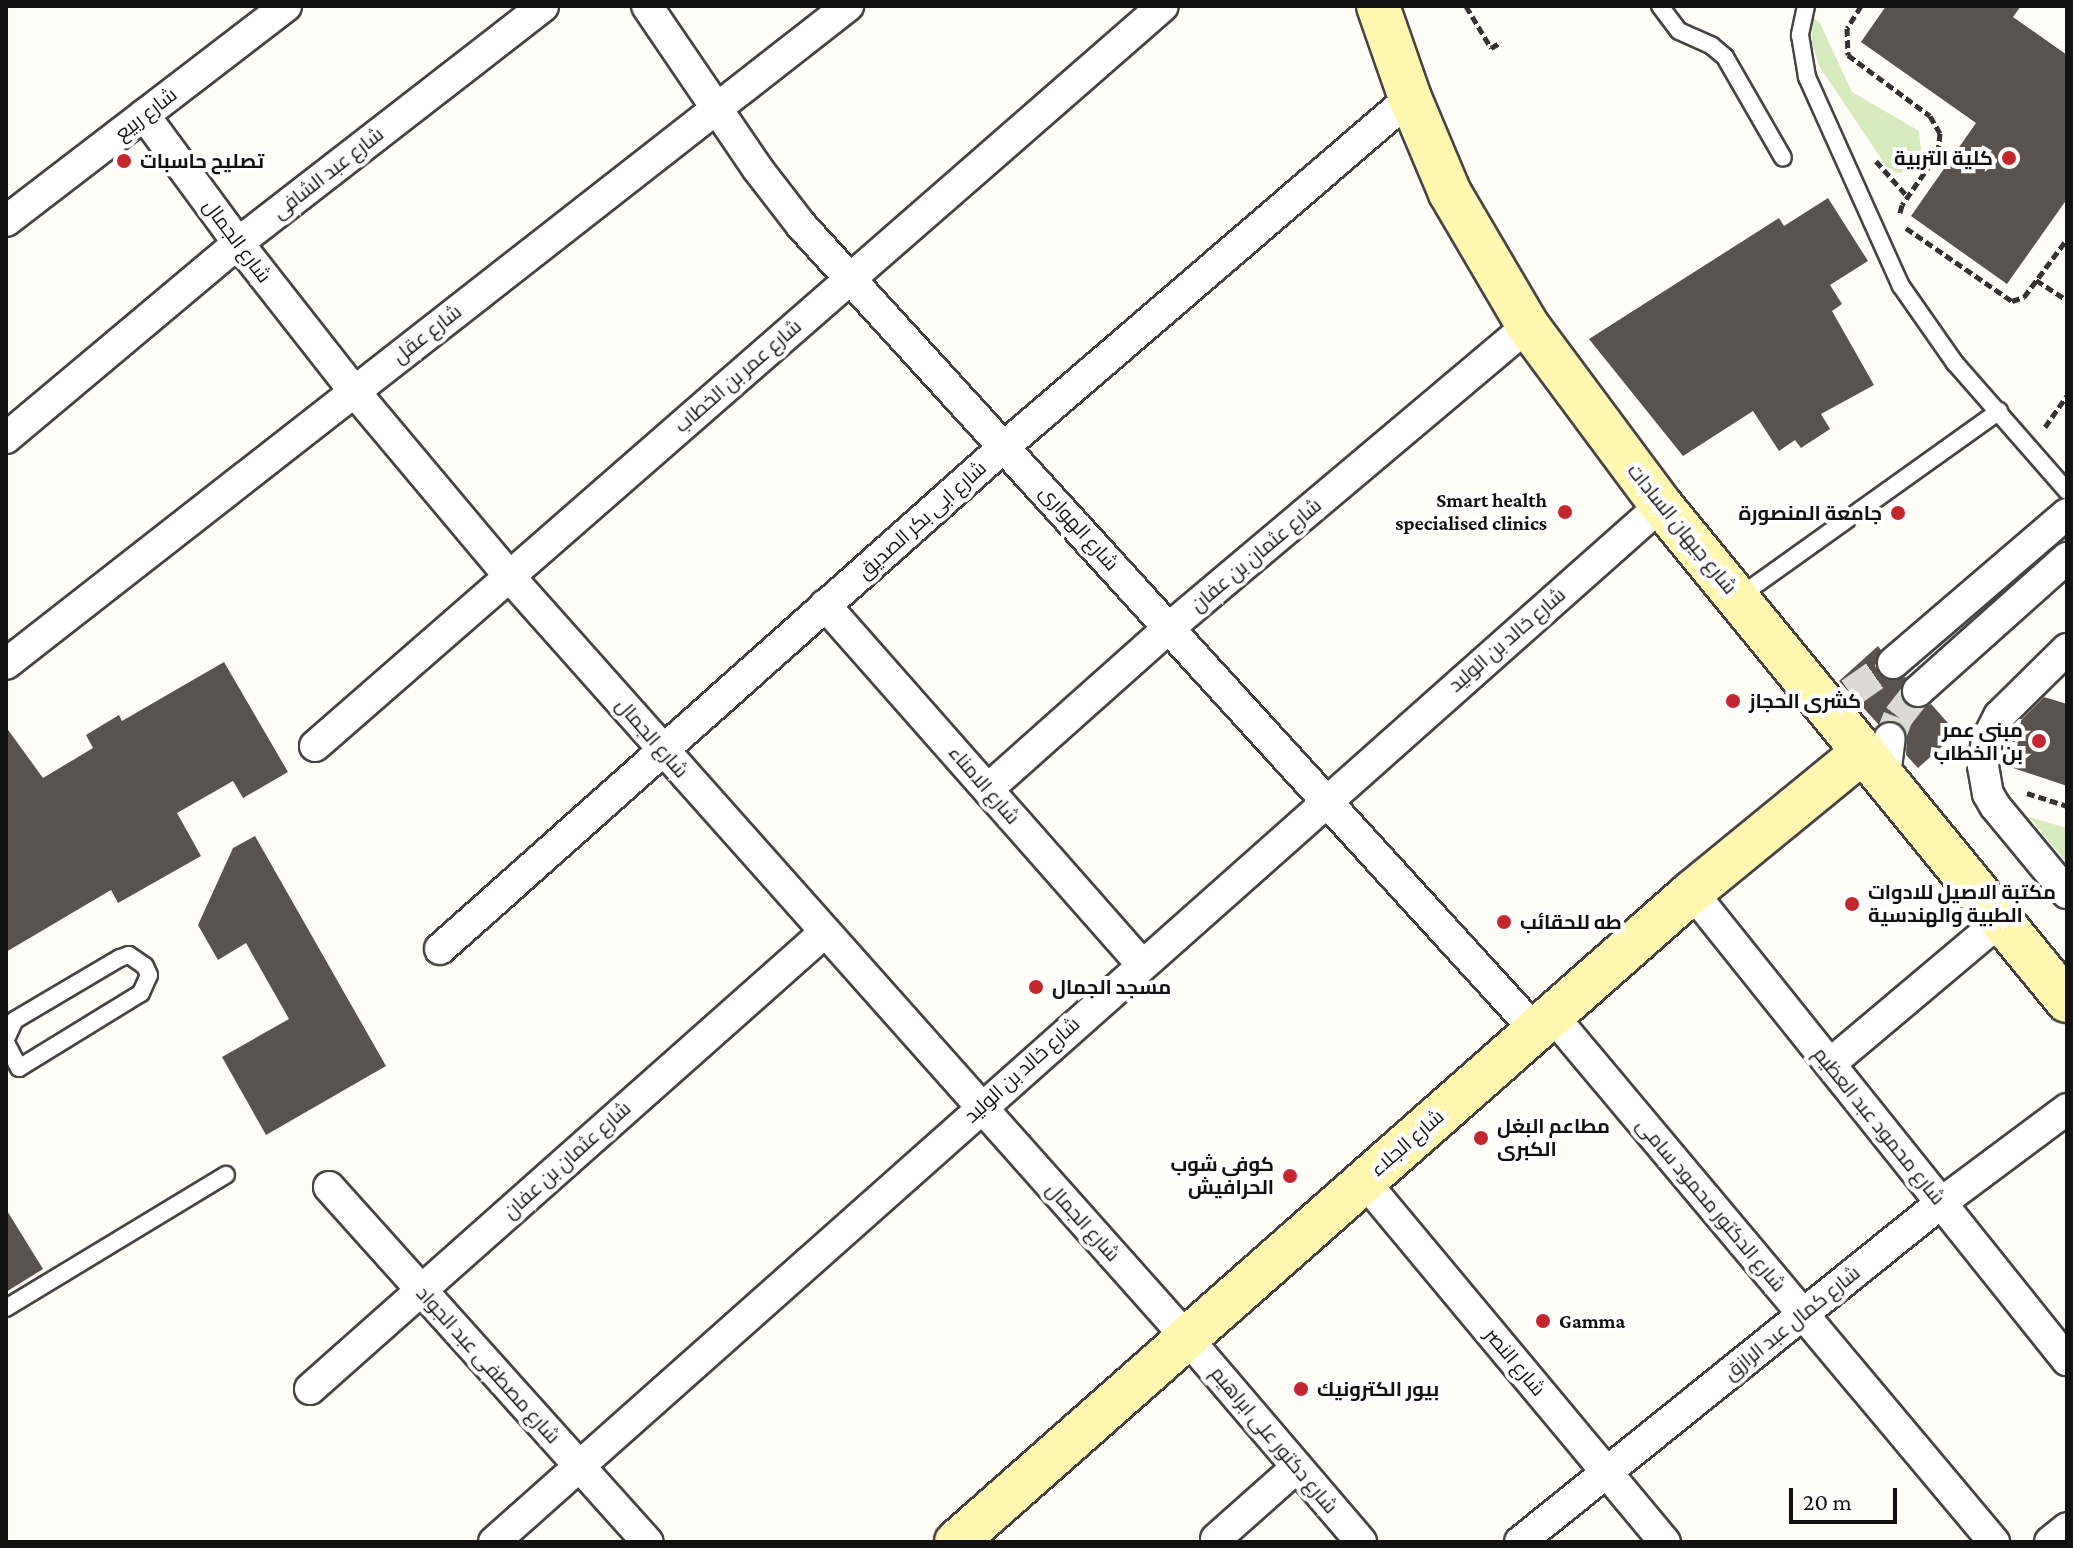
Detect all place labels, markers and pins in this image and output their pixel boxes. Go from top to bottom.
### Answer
place label: كلية التربية [1894,146,1993,170]
place label: تصليح حاسبات [140,149,264,173]
marker: كلية التربية [2000,149,2018,167]
marker: تصليح حاسبات [115,152,133,170]
place label: Smart health specialised clinics [1395,488,1547,535]
marker: Smart health specialised clinics [1554,501,1576,523]
place label: جامعة المنصورة [1738,501,1882,525]
marker: جامعة المنصورة [1889,504,1907,522]
place label: كشرى الحجاز [1749,689,1861,713]
marker: كشرى الحجاز [1724,692,1742,710]
place label: مبنى عمر بن الخطاب [1934,718,2023,765]
marker: مبنى عمر بن الخطاب [2030,732,2048,750]
place label: مكتبة الاصيل للادوات الطبية والهندسية [1868,880,2056,927]
marker: مكتبة الاصيل للادوات الطبية والهندسية [1843,895,1861,913]
place label: طه للحقائب [1520,910,1622,934]
marker: طه للحقائب [1495,913,1513,931]
place label: مسجد الجمال [1052,975,1171,999]
marker: مسجد الجمال [1027,978,1045,996]
place label: مطاعم البغل الكبرى [1497,1114,1610,1161]
marker: مطاعم البغل الكبرى [1472,1129,1490,1147]
place label: كوفى شوب الحرافيش [1170,1152,1274,1199]
marker: كوفى شوب الحرافيش [1281,1167,1299,1185]
place label: Gamma [1559,1309,1625,1333]
marker: Gamma [1534,1312,1552,1330]
place label: بيور الكترونيك [1317,1377,1439,1401]
marker: بيور الكترونيك [1292,1380,1310,1398]

